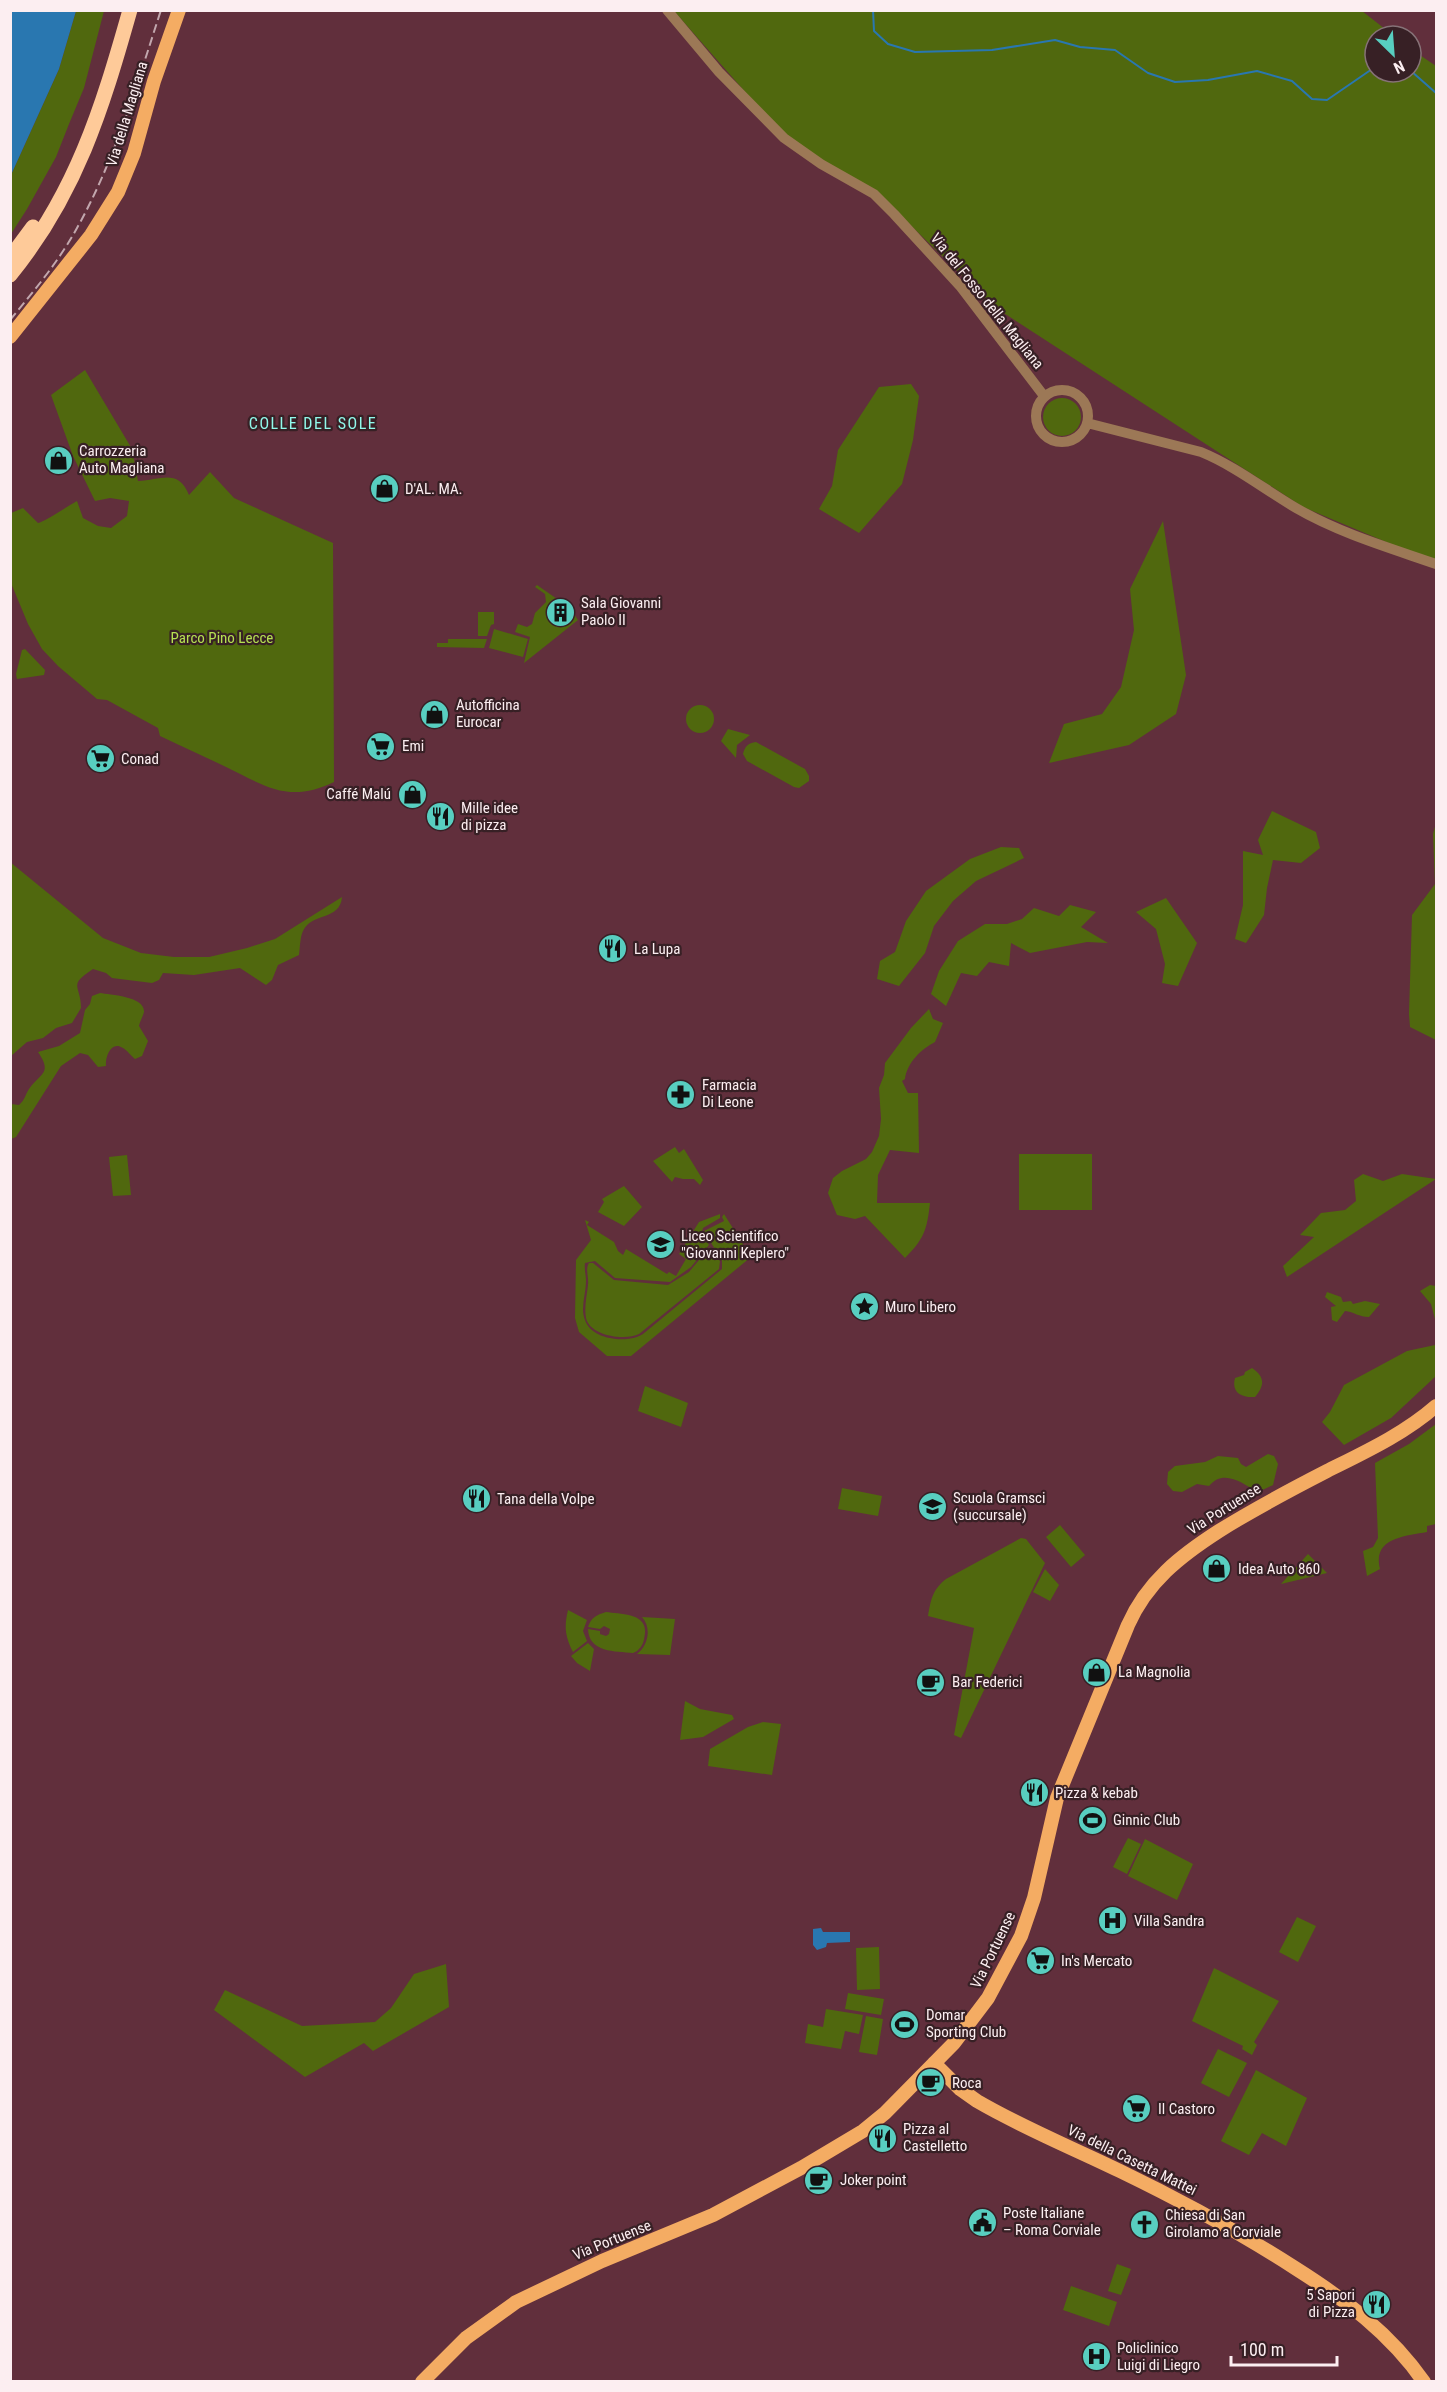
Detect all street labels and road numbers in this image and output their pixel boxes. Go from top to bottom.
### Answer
street label: Via della Magliana [102,59,152,169]
street label: Via del Fosso della Magliana [927,229,1047,373]
street label: Via Portuense [1184,1479,1264,1539]
street label: Via Portuense [967,1909,1019,1991]
street label: Via della Casetta Mattei [1065,2121,1199,2199]
street label: Via Portuense [570,2216,654,2264]

